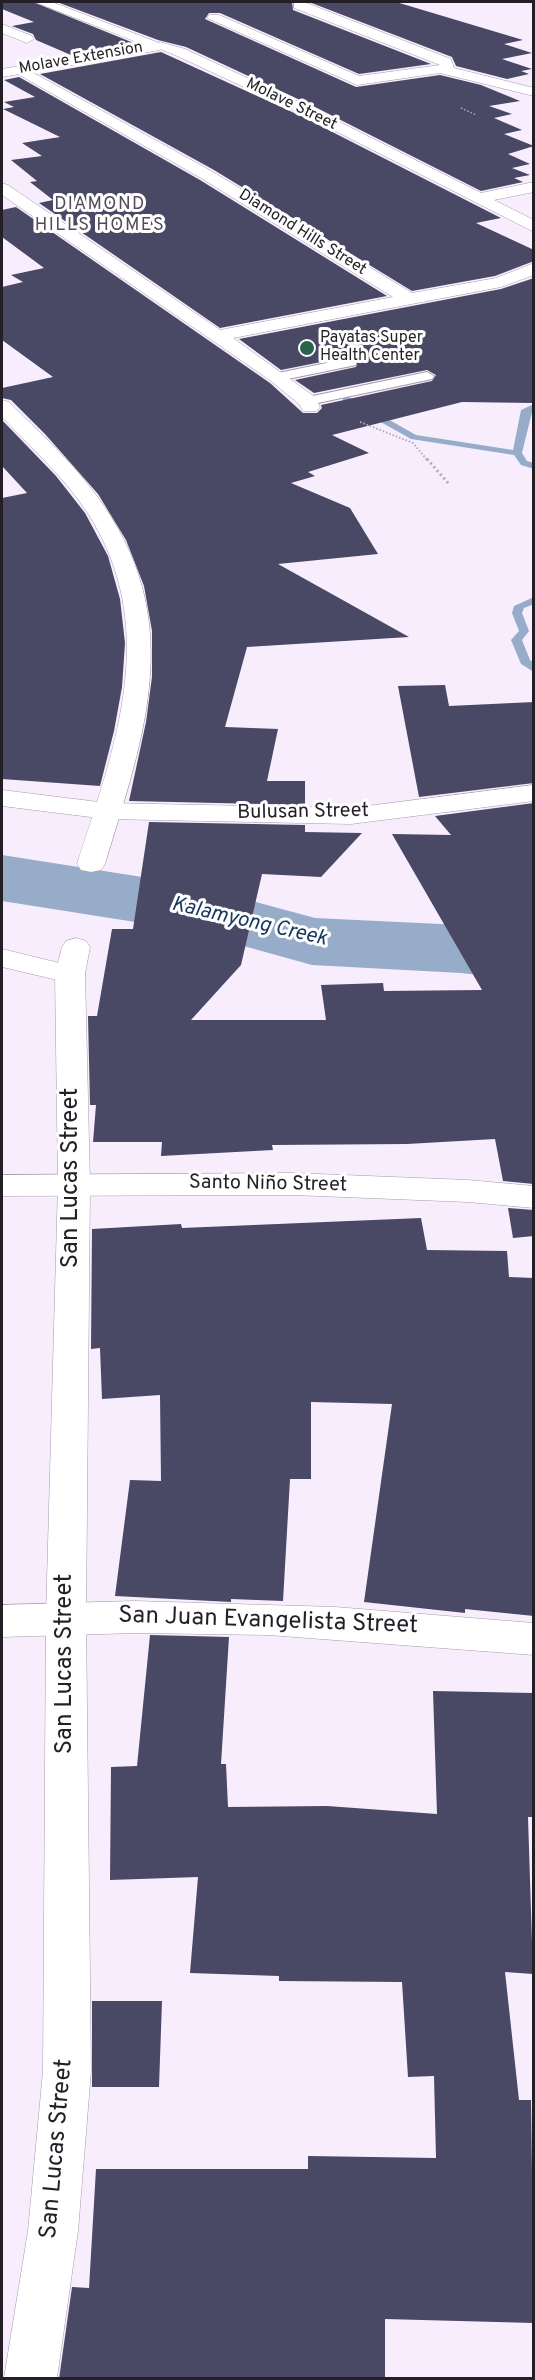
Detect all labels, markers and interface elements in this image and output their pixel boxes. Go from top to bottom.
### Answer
street label: Molave Extension [17,39,145,79]
street label: Molave Street [242,75,340,135]
street label: Diamond Hills Street [234,186,370,280]
district label: DIAMOND HILLS HOMES [35,194,165,236]
place label: Payatas Super Health Center [320,329,423,367]
marker: Payatas Super Health Center [298,339,316,357]
street label: Bulusan Street [237,800,369,826]
water label: Kalamyong Creek [169,893,329,953]
street label: San Lucas Street [58,1088,86,1268]
street label: Santo Niño Street [189,1172,347,1198]
street label: San Lucas Street [52,1574,80,1754]
street label: San Juan Evangelista Street [118,1602,418,1642]
street label: San Lucas Street [36,2058,80,2240]

